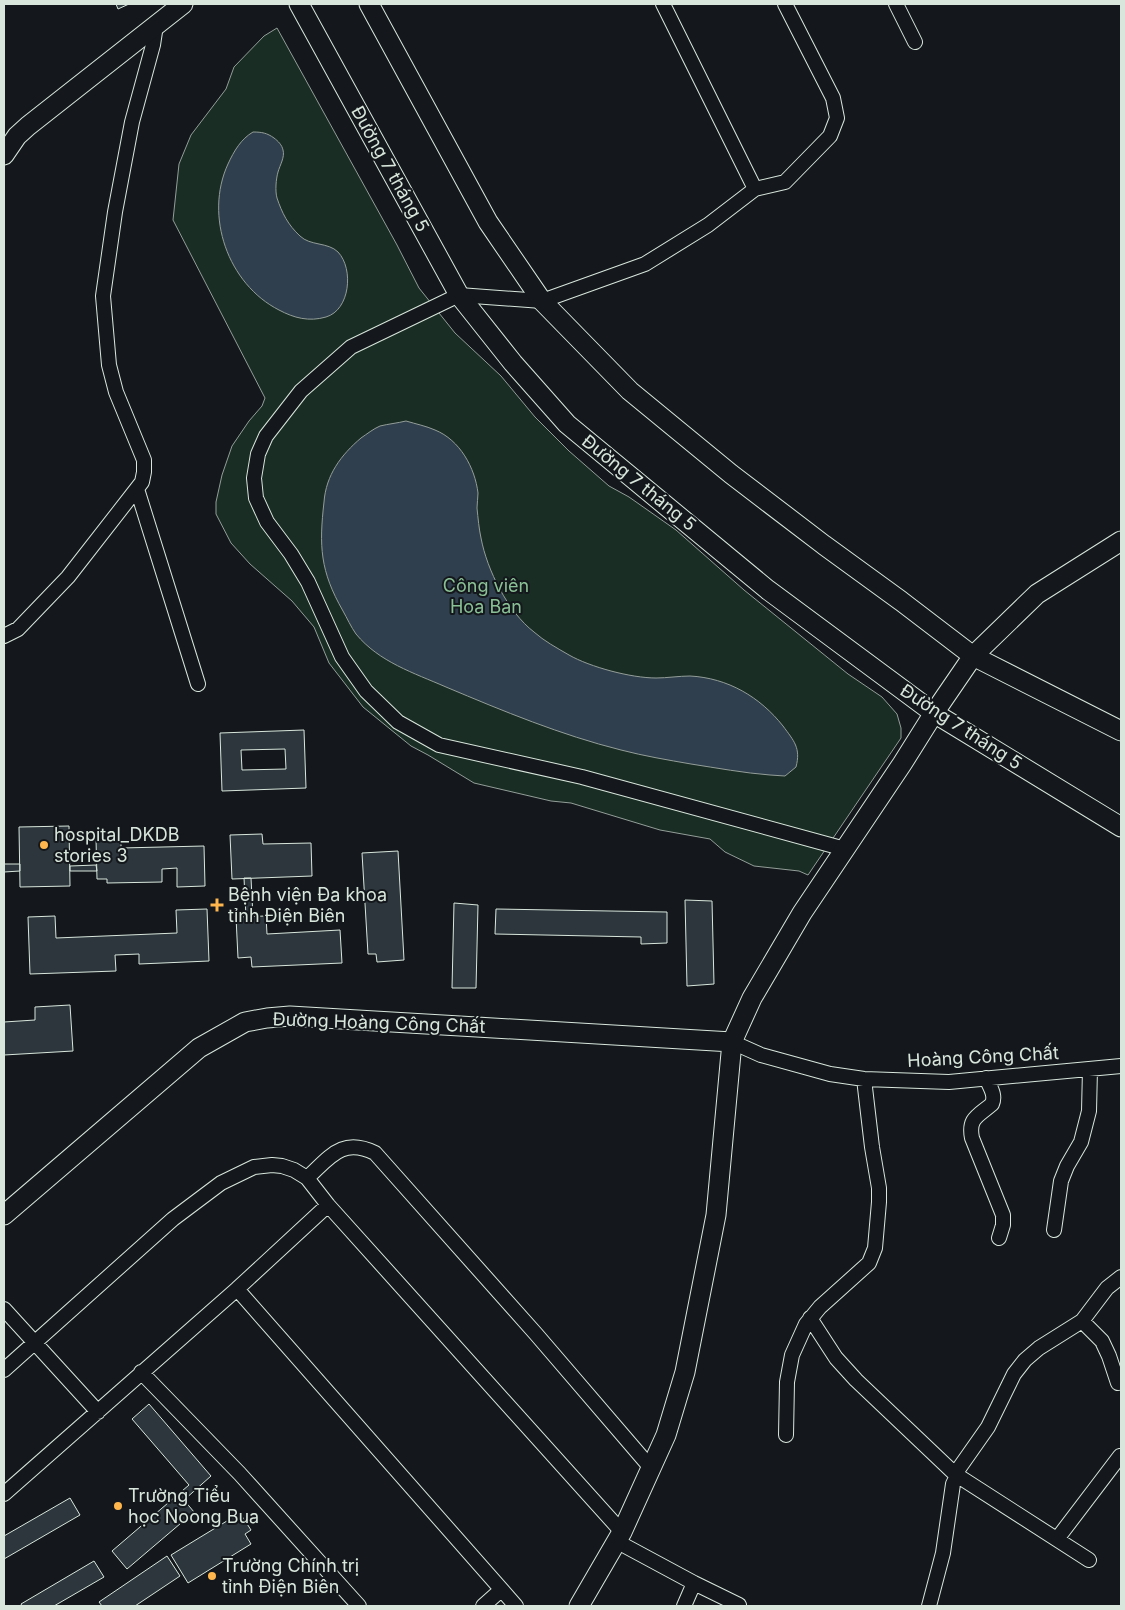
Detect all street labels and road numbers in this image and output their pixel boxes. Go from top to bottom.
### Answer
street label: Đường 7 tháng 5 [347,102,434,235]
street label: Đường 7 tháng 5 [578,430,701,535]
street label: Đường 7 tháng 5 [897,679,1026,774]
street label: Đường Hoàng Công Chất [272,1008,486,1037]
street label: Hoàng Công Chất [907,1042,1059,1071]

